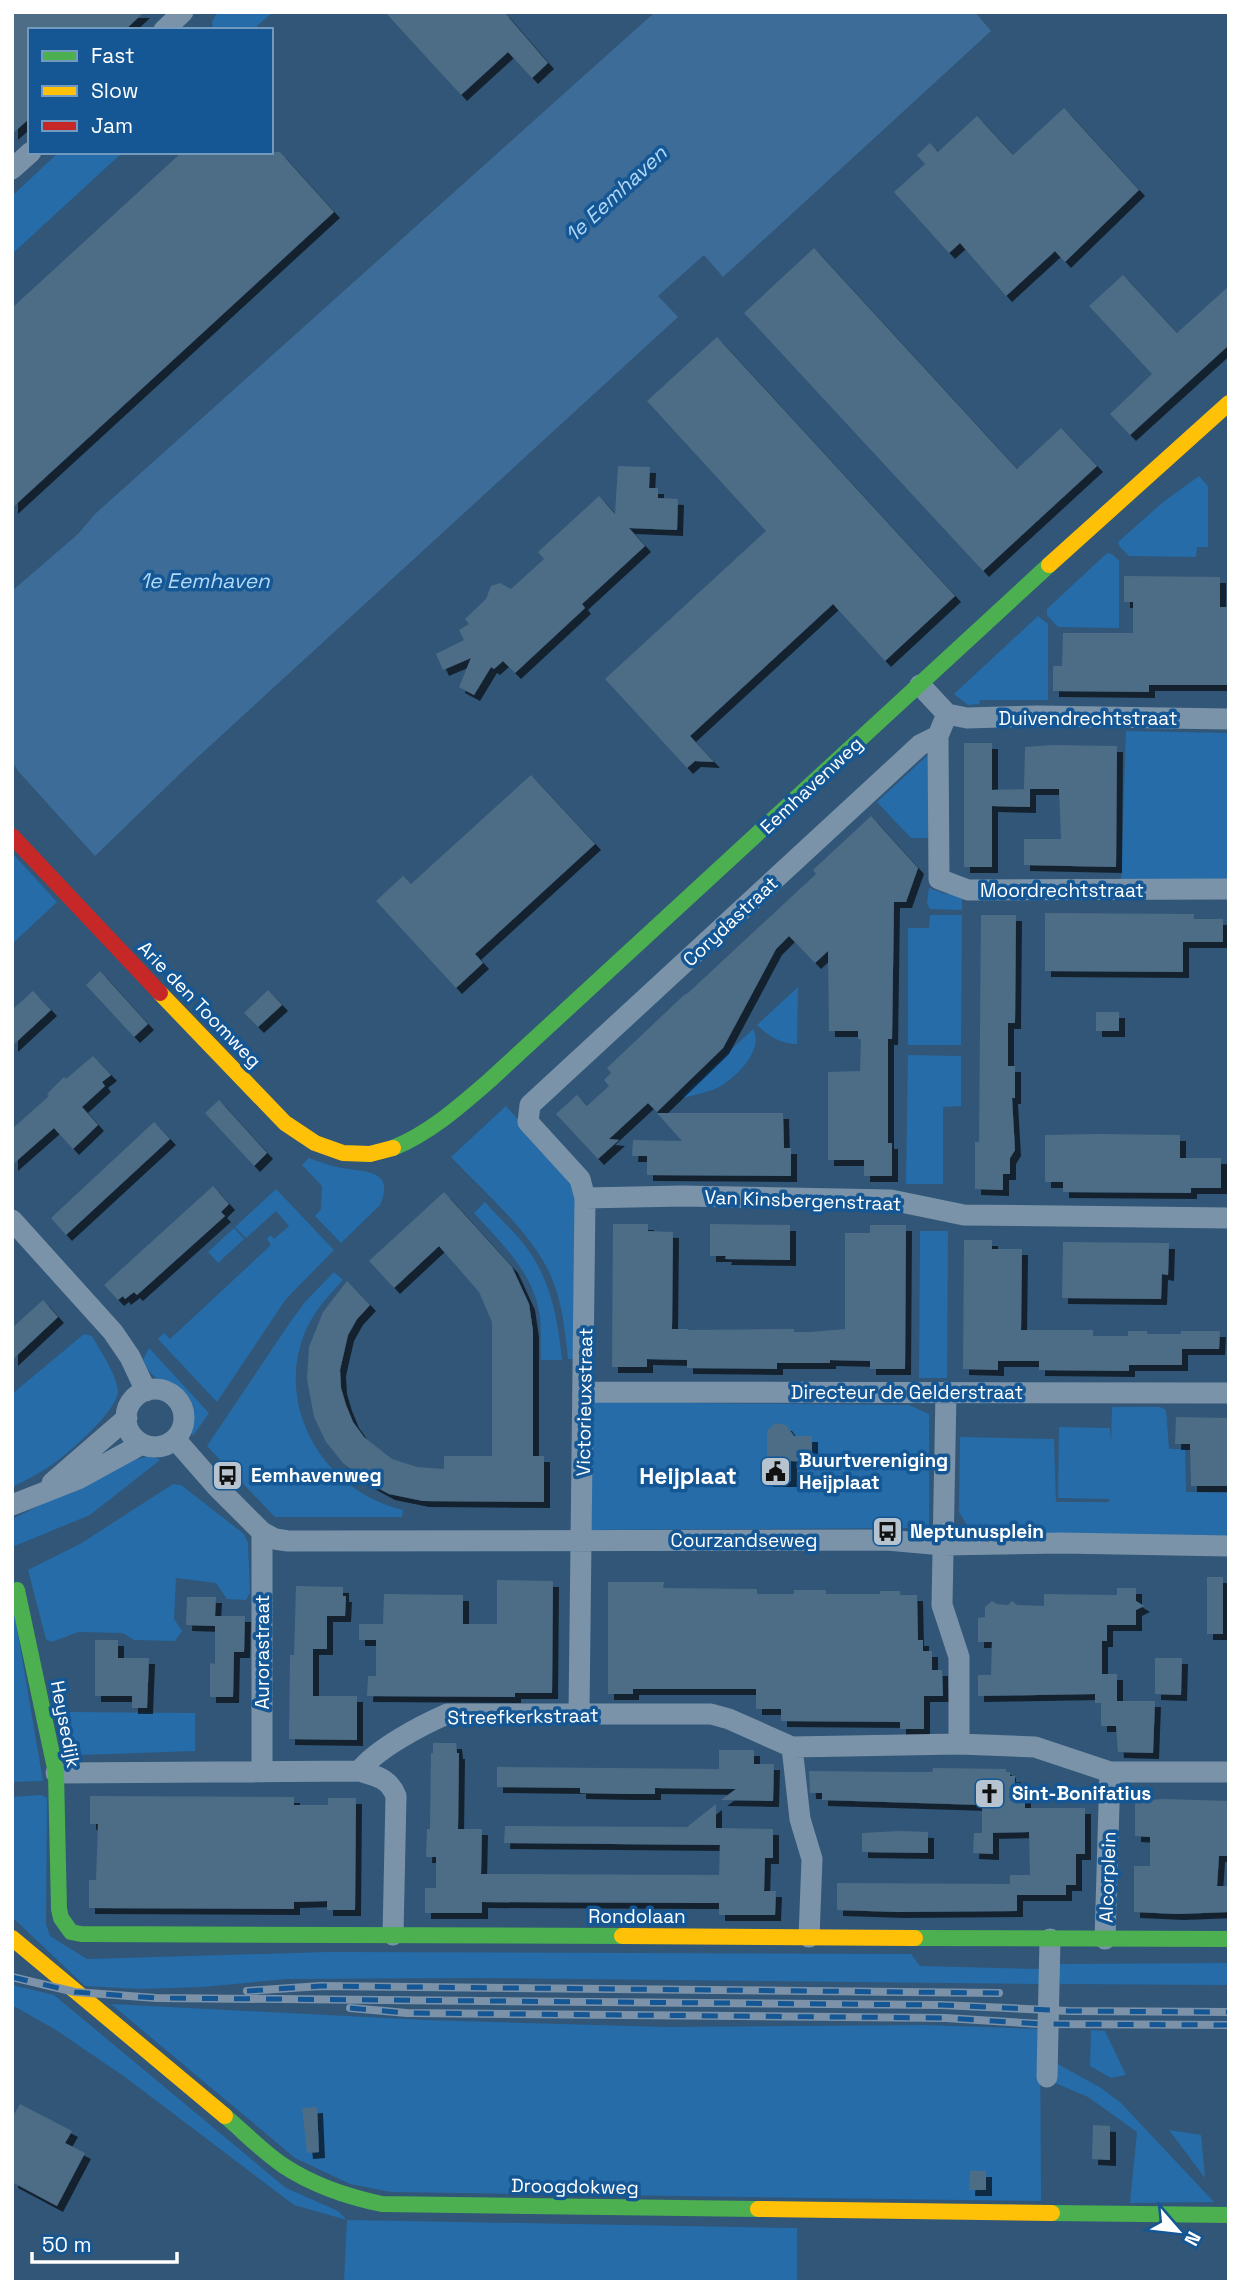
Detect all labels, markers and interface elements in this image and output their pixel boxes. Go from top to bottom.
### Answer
legend [28,28,273,154]
text: Fast [91,42,135,69]
text: Slow [91,77,139,104]
text: Jam [91,112,133,139]
water label: 1e Eemhaven [559,139,673,248]
water label: 1e Eemhaven [140,567,271,594]
street label: Duivendrechtstraat [999,706,1177,731]
street label: Eemhavenweg [755,731,868,839]
street label: Corydastraat [678,871,783,972]
street label: Moordrechtstraat [980,878,1144,903]
street label: Arie den Toomweg [133,936,267,1073]
street label: Van Kinsbergenstraat [704,1185,902,1216]
street label: Victorieuxstraat [571,1327,598,1477]
street label: Directeur de Gelderstraat [791,1380,1023,1405]
place label: Buurtvereniging Heijplaat [799,1448,948,1495]
public building icon: Buurtvereniging Heijplaat [759,1454,793,1488]
bus stop icon: Eemhavenweg [211,1458,245,1492]
district label: Heijplaat [639,1461,737,1491]
place label: Eemhavenweg [251,1463,382,1488]
bus stop icon: Neptunusplein [870,1514,904,1548]
place label: Neptunusplein [910,1519,1044,1544]
street label: Courzandseweg [671,1528,817,1553]
street label: Aurorastraat [250,1594,275,1710]
street label: Heysedijk [45,1678,86,1770]
street label: Streefkerkstraat [447,1703,599,1730]
church icon: Sint-Bonifatius [972,1776,1006,1810]
place label: Sint-Bonifatius [1012,1781,1151,1806]
street label: Alcorplein [1093,1831,1122,1923]
street label: Rondolaan [588,1904,686,1929]
street label: Droogdokweg [511,2173,639,2200]
north arrow [1143,2196,1213,2266]
scale bar [32,2220,177,2264]
text: N [1179,2227,1207,2250]
text: 50 m [42,2231,92,2258]

